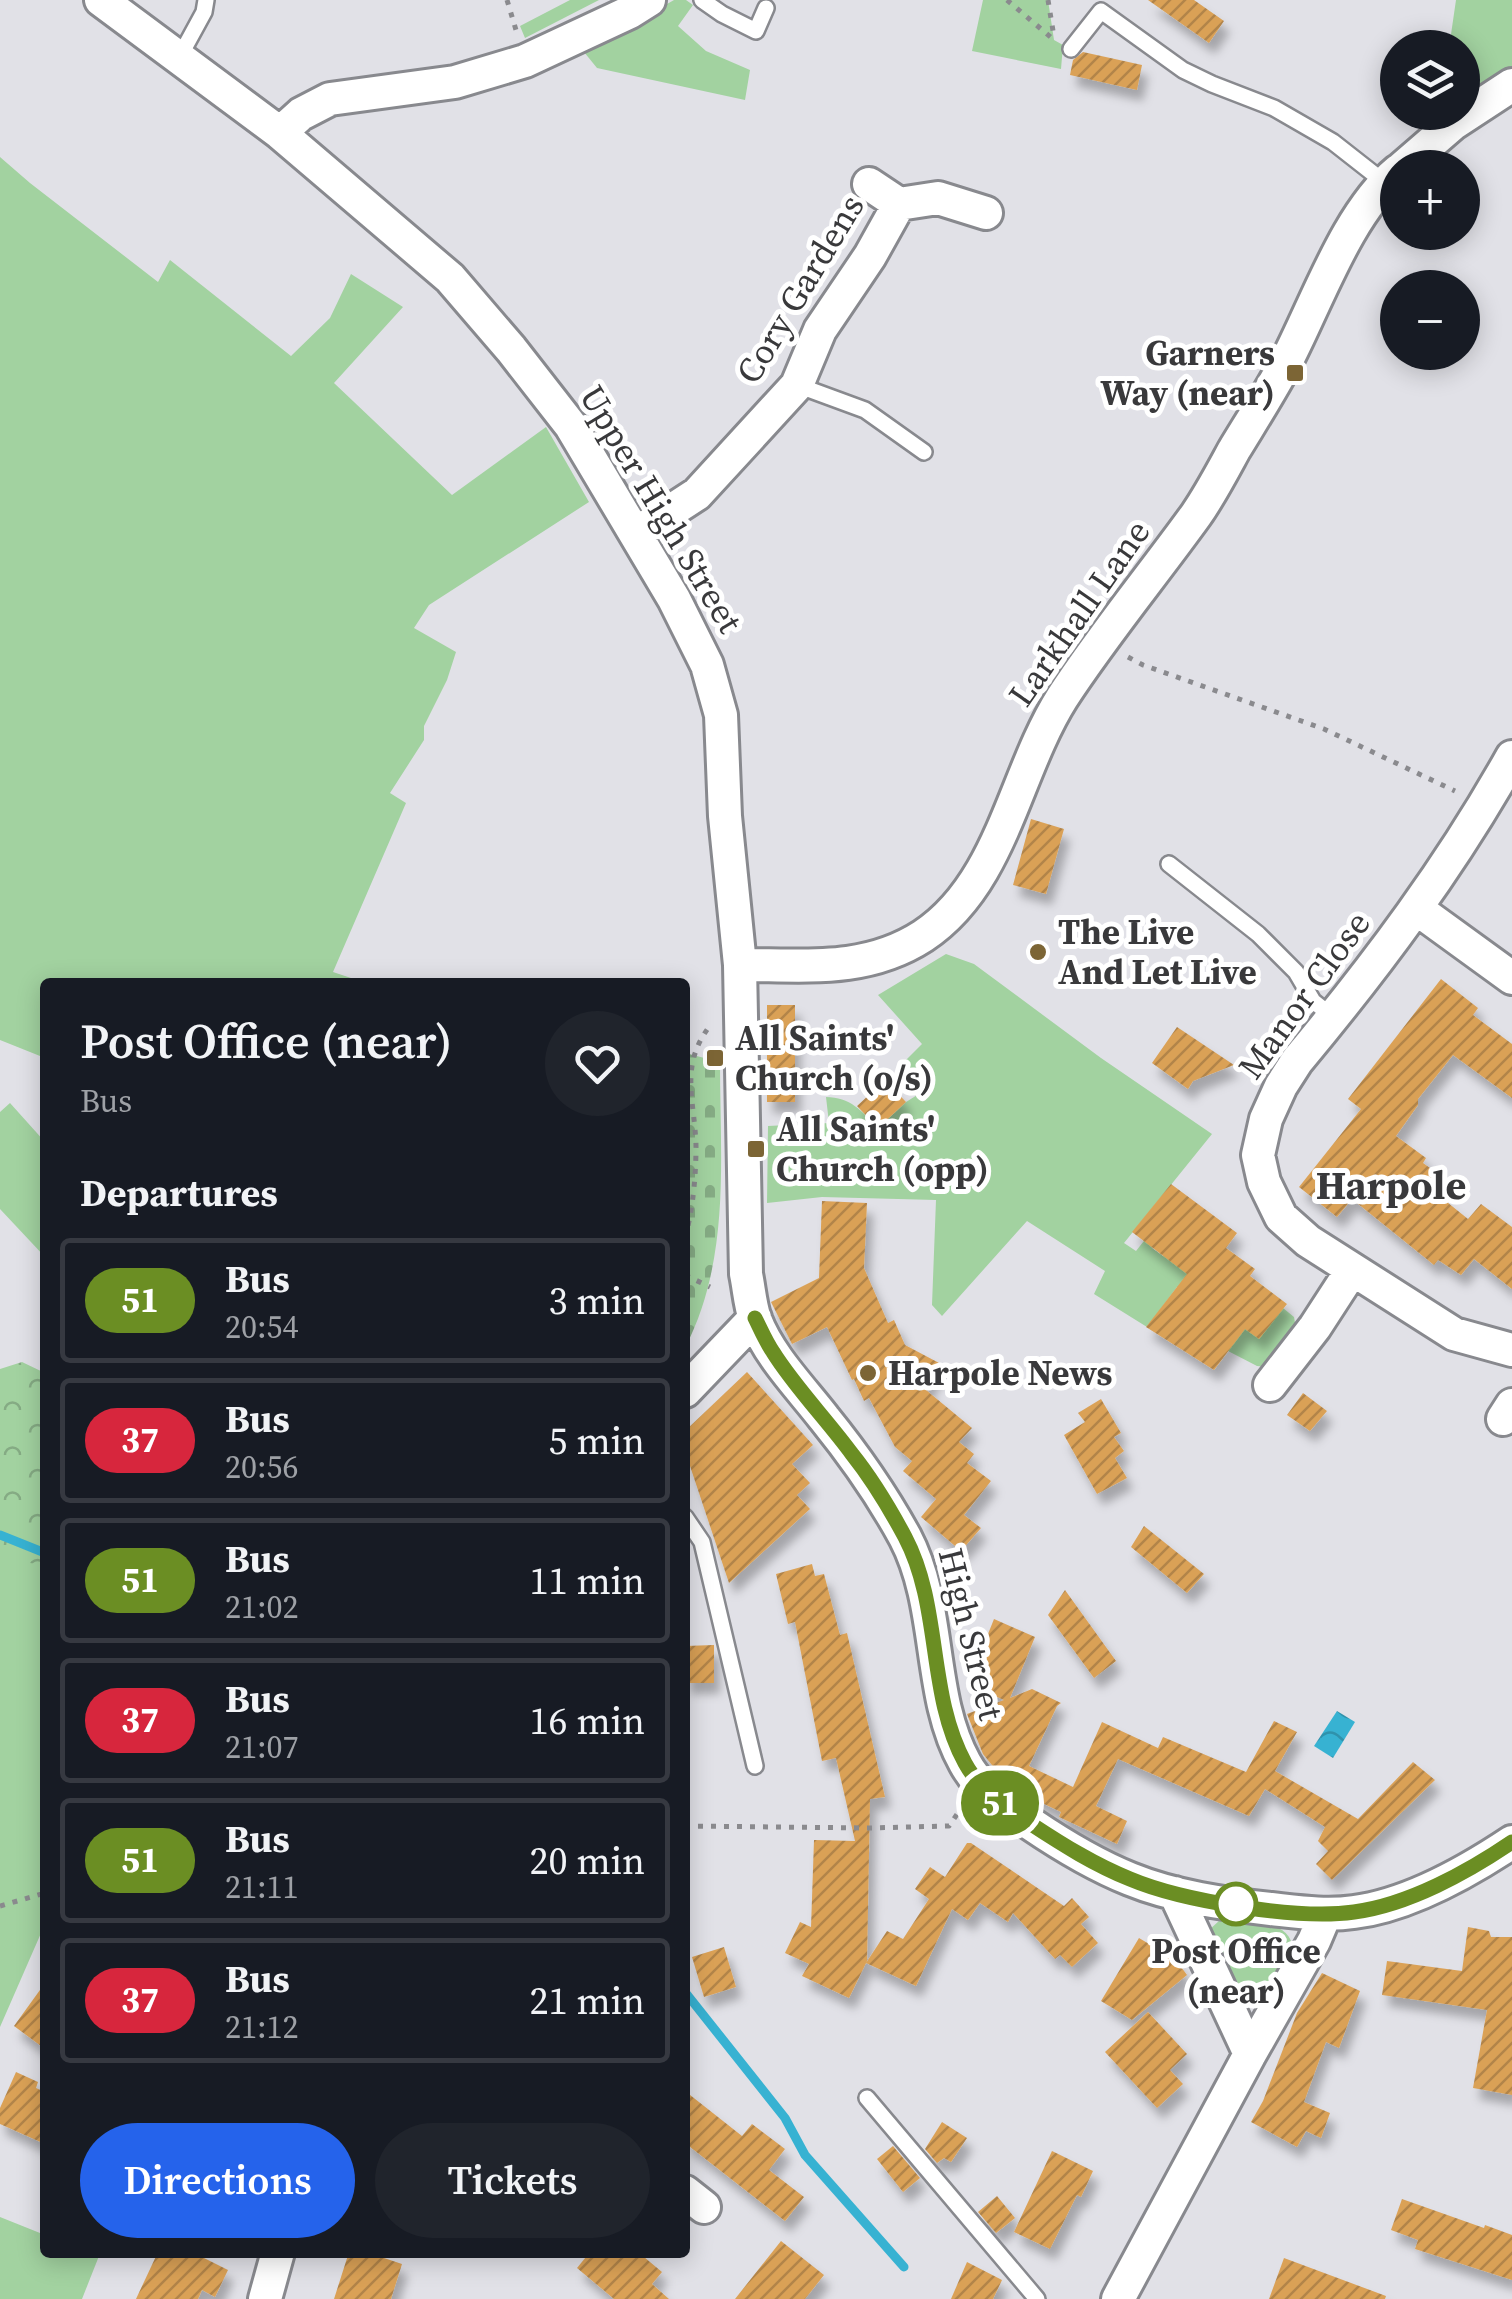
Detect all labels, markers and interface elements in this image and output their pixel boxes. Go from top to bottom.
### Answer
map controls [1380,30,1480,370]
button: layers [1380,30,1480,130]
button: + [1380,150,1480,250]
street label: Cory Gardens [725,186,875,392]
button: − [1380,270,1480,370]
place label: Garners Way (near) [1100,329,1275,417]
marker: Garners Way (near) [1284,362,1306,384]
street label: Upper High Street [568,376,754,642]
street label: Larkhall Lane [997,510,1161,716]
street label: Manor Close [1227,901,1381,1089]
place label: The Live And Let Live [1058,908,1257,996]
marker: The Live And Let Live [1027,941,1049,963]
text: Post Office (near) [80,1008,452,1074]
button: heart [545,1011,650,1116]
place label: All Saints' Church (o/s) [735,1014,933,1102]
marker: All Saints' Church (o/s) [704,1047,726,1069]
text: Bus [80,1079,132,1123]
place label: All Saints' Church (opp) [776,1105,989,1193]
marker: All Saints' Church (opp) [745,1138,767,1160]
district label: Harpole [1316,1158,1466,1212]
text: Departures [80,1167,278,1219]
text: Bus [225,1253,290,1305]
text: 3 min [549,1275,645,1327]
text: 51 [121,1276,159,1324]
text: 20:54 [225,1305,299,1349]
place label: Harpole News [888,1349,1112,1397]
marker: Harpole News [857,1362,879,1384]
text: Bus [225,1393,290,1445]
text: 5 min [549,1415,645,1467]
text: 37 [121,1416,159,1464]
text: 20:56 [225,1445,299,1489]
text: Bus [225,1533,290,1585]
street label: High Street [926,1543,1016,1726]
text: 11 min [530,1555,645,1607]
text: 51 [121,1556,159,1604]
text: 21:02 [225,1585,299,1629]
text: Bus [225,1673,290,1725]
text: 16 min [530,1695,645,1747]
text: 37 [121,1696,159,1744]
text: 21:07 [225,1725,299,1769]
line badge: 51 [955,1770,1045,1836]
text: 51 [981,1779,1019,1827]
text: Bus [225,1813,290,1865]
text: 20 min [530,1835,645,1887]
text: 51 [121,1836,159,1884]
text: 21:11 [225,1865,299,1909]
marker: Post Office (near) [1215,1883,1257,1925]
place label: Post Office (near) [1151,1927,1321,2015]
text: Bus [225,1953,290,2005]
text: 21 min [530,1975,645,2027]
text: 37 [121,1976,159,2024]
text: 21:12 [225,2005,299,2049]
button: Directions [80,2123,355,2238]
button: Tickets [375,2123,650,2238]

